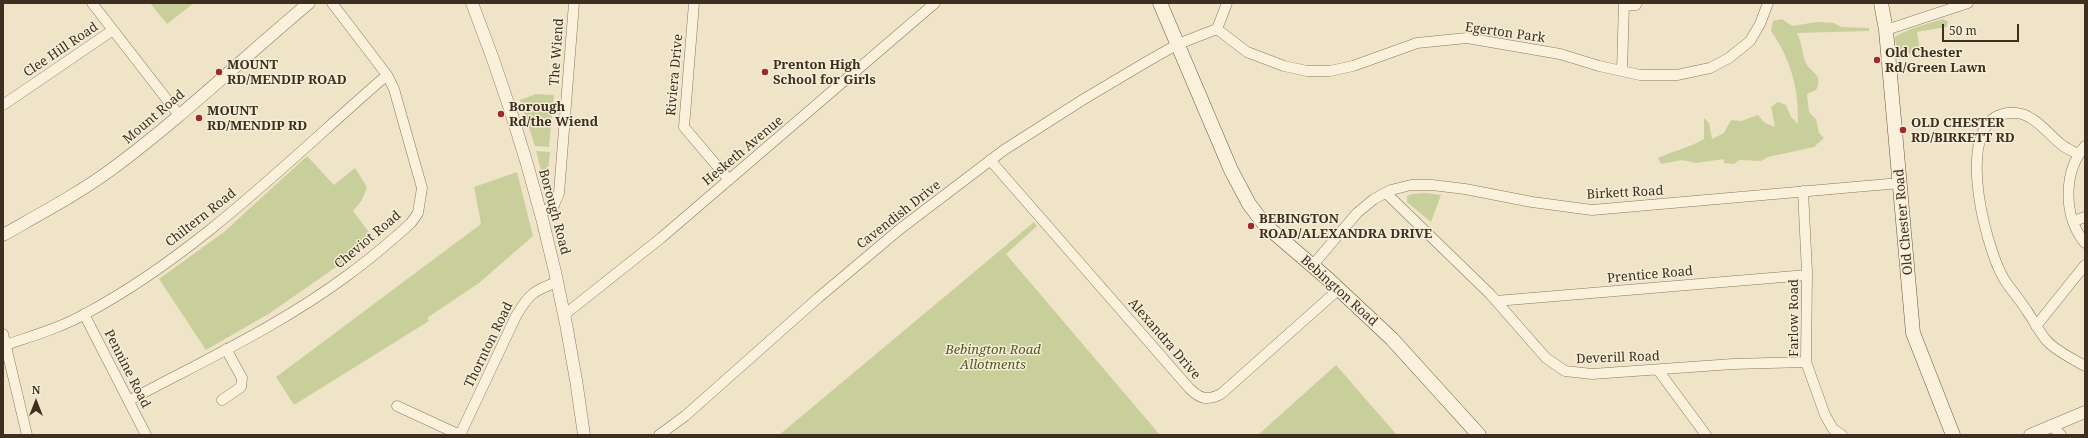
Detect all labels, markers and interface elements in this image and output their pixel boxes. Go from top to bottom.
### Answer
scale bar [1944,16,2021,42]
street label: The Wiend [547,18,567,86]
street label: Clee Hill Road [21,19,101,81]
street label: Egerton Park [1464,20,1546,46]
text: 50 m [1949,22,1977,39]
street label: Riviera Drive [664,33,686,117]
place label: Old Chester Rd/Green Lawn [1885,45,1986,76]
marker: Old Chester Rd/Green Lawn [1872,55,1882,65]
place label: MOUNT RD/MENDIP ROAD [227,57,347,88]
place label: Prenton High School for Girls [773,57,876,88]
marker: MOUNT RD/MENDIP ROAD [214,67,224,77]
marker: Prenton High School for Girls [760,67,770,77]
street label: Mount Road [120,87,188,147]
place label: Borough Rd/the Wiend [509,99,598,130]
place label: MOUNT RD/MENDIP RD [207,103,307,134]
marker: Borough Rd/the Wiend [496,109,506,119]
marker: MOUNT RD/MENDIP RD [194,113,204,123]
street label: Hesketh Avenue [700,113,786,189]
place label: OLD CHESTER RD/BIRKETT RD [1911,115,2015,146]
marker: OLD CHESTER RD/BIRKETT RD [1898,125,1908,135]
street label: Borough Road [535,168,573,256]
street label: Old Chester Road [1892,168,1916,276]
street label: Cavendish Drive [854,177,944,253]
street label: Birkett Road [1586,183,1664,203]
street label: Chiltern Road [163,186,239,250]
street label: Cheviot Road [332,208,404,272]
place label: BEBINGTON ROAD/ALEXANDRA DRIVE [1259,211,1432,242]
marker: BEBINGTON ROAD/ALEXANDRA DRIVE [1246,221,1256,231]
street label: Bebington Road [1297,252,1381,330]
street label: Prentice Road [1606,263,1694,287]
street label: Farlow Road [1786,279,1802,357]
street label: Alexandra Drive [1125,295,1203,383]
street label: Thornton Road [462,300,516,390]
street label: Pennine Road [101,327,153,411]
park label: Bebington Road Allotments [945,342,1041,373]
street label: Deverill Road [1576,349,1660,367]
north arrow [16,382,56,422]
text: N [32,382,40,397]

